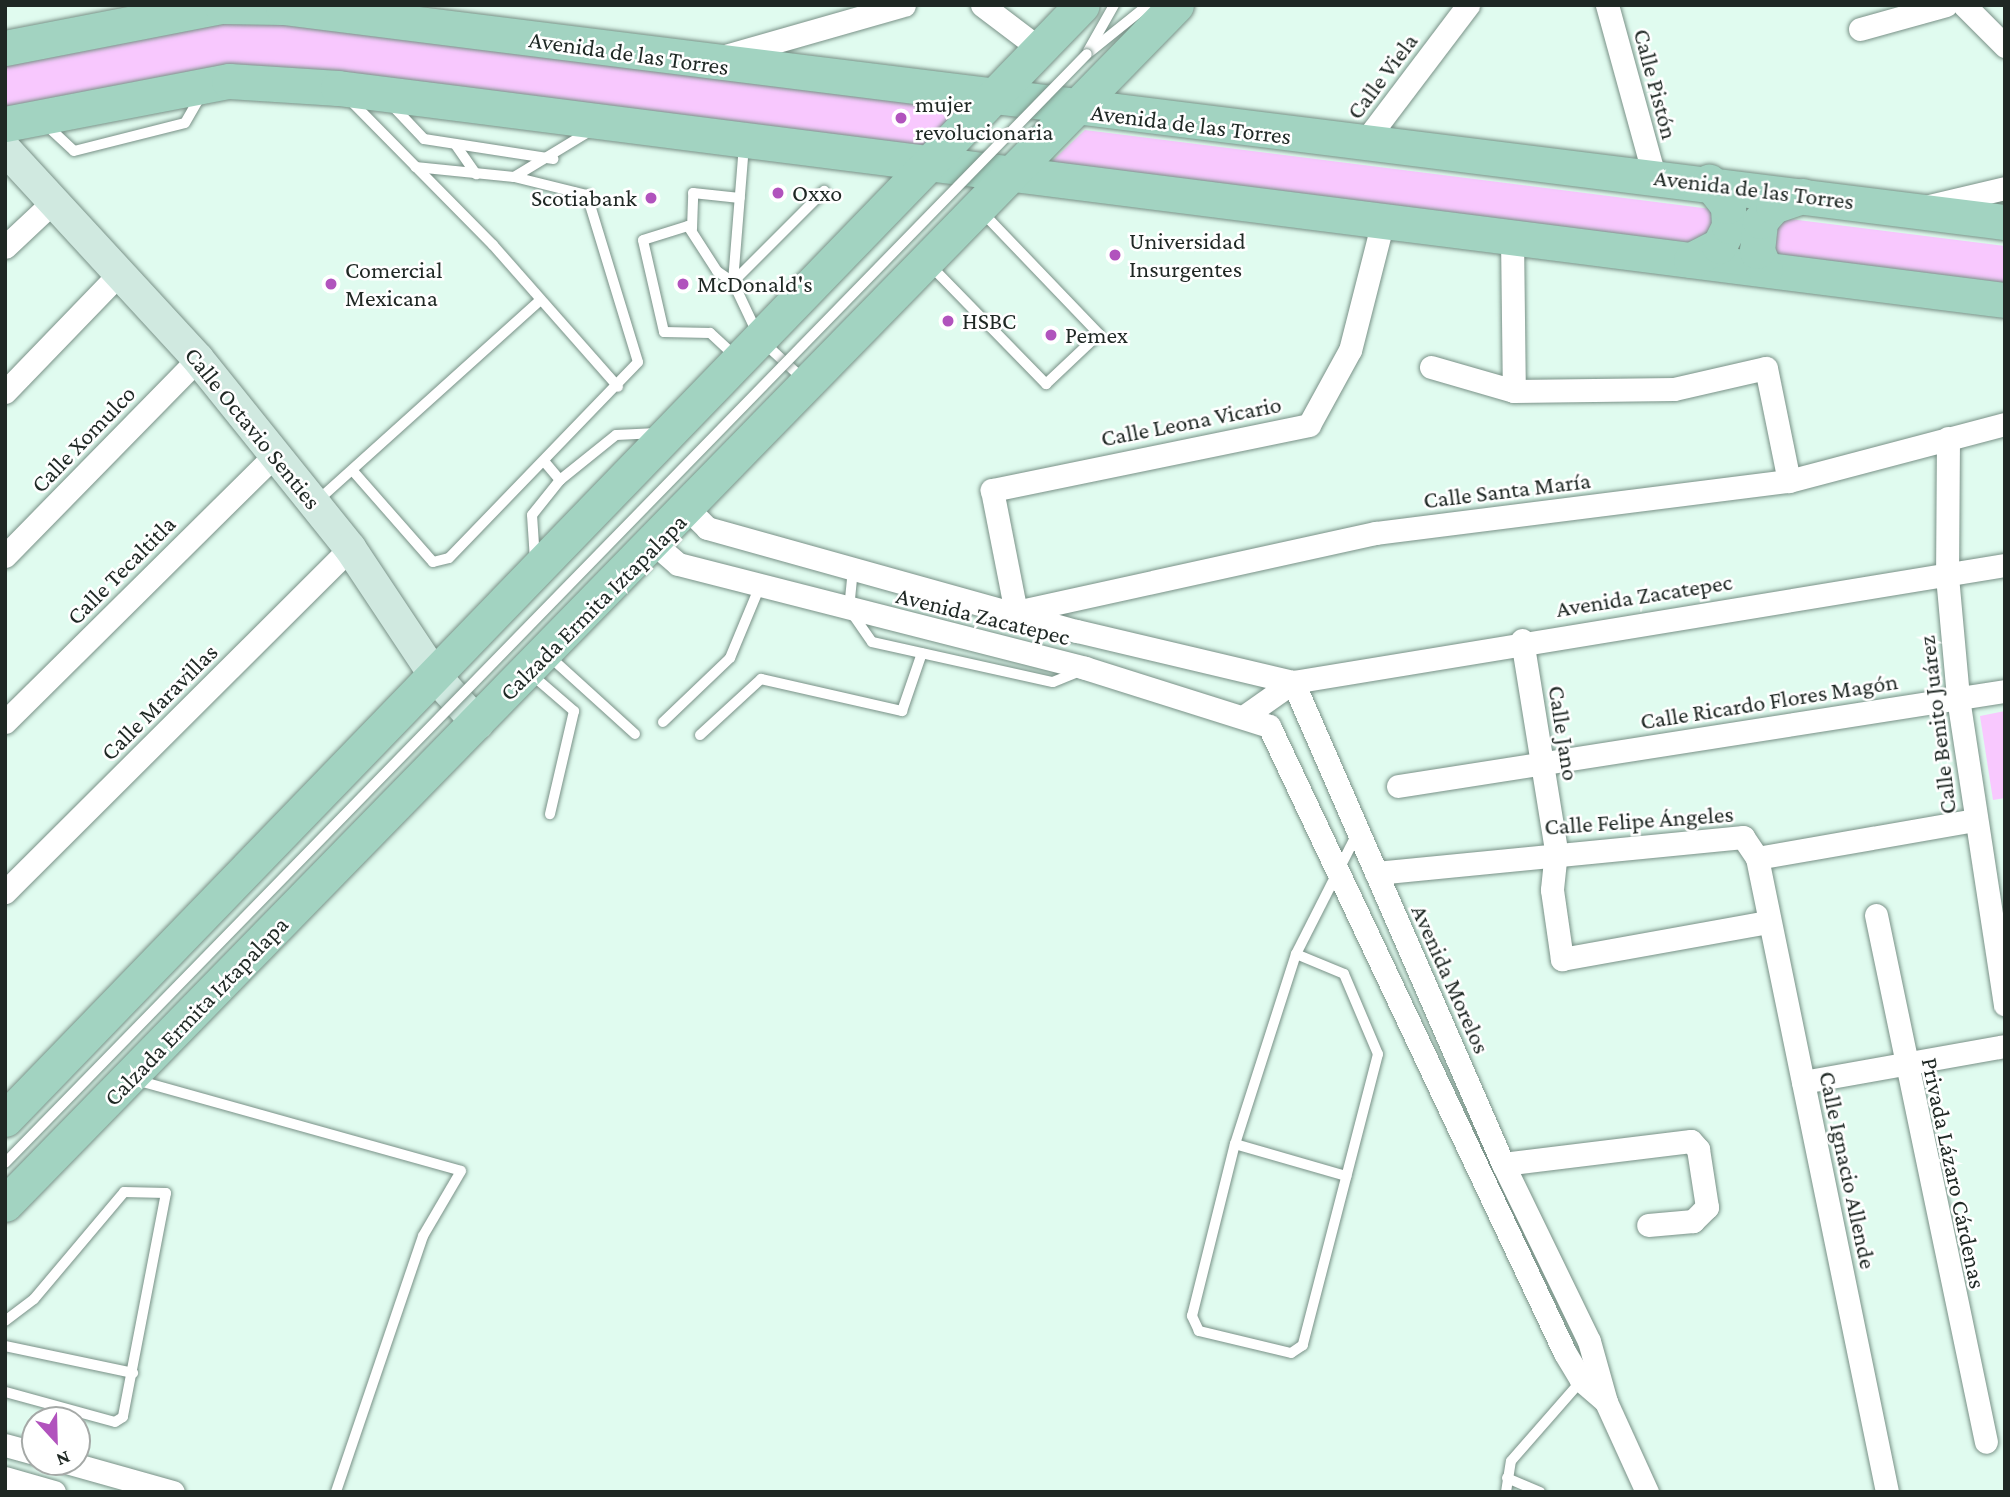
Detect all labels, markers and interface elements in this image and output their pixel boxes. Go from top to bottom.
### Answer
street label: Avenida de las Torres [527,25,731,81]
street label: Calle Pistón [1627,26,1685,142]
street label: Calle Viela [1340,27,1424,125]
place label: mujer revolucionaria [915,90,1053,146]
street label: Avenida de las Torres [1089,97,1293,151]
marker: mujer revolucionaria [893,110,909,126]
street label: Avenida de las Torres [1652,162,1856,216]
place label: Oxxo [792,179,842,207]
place label: Scotiabank [531,184,637,212]
marker: Oxxo [770,185,786,201]
marker: Scotiabank [643,190,659,206]
place label: Universidad Insurgentes [1129,227,1246,283]
marker: Universidad Insurgentes [1107,247,1123,263]
place label: Comercial Mexicana [345,256,442,312]
place label: McDonald's [697,270,813,298]
marker: Comercial Mexicana [323,276,339,292]
marker: McDonald's [675,276,691,292]
place label: HSBC [962,307,1016,335]
marker: HSBC [940,313,956,329]
place label: Pemex [1065,321,1128,349]
marker: Pemex [1043,327,1059,343]
street label: Calle Octavio Senties [179,341,327,515]
street label: Calle Xomulco [25,379,141,499]
street label: Calle Leona Vicario [1098,389,1284,453]
street label: Calle Santa María [1422,465,1592,515]
street label: Calzada Ermita Iztapalapa [493,507,693,707]
street label: Calle Tecaltitla [60,509,182,631]
street label: Avenida Zacatepec [1554,567,1734,623]
street label: Avenida Zacatepec [893,580,1073,652]
street label: Calle Benito Juárez [1912,634,1962,816]
street label: Calle Maravillas [95,638,223,766]
street label: Calle Ricardo Flores Magón [1638,666,1900,736]
street label: Calle Jano [1542,683,1586,783]
street label: Calle Felipe Ángeles [1543,799,1735,841]
street label: Avenida Morelos [1405,900,1497,1058]
street label: Calzada Ermita Iztapalapa [98,910,294,1112]
street label: Privada Lázaro Cárdenas [1915,1055,1993,1291]
street label: Calle Ignacio Allende [1813,1069,1883,1271]
north arrow [21,1406,91,1476]
text: N [53,1447,73,1471]

